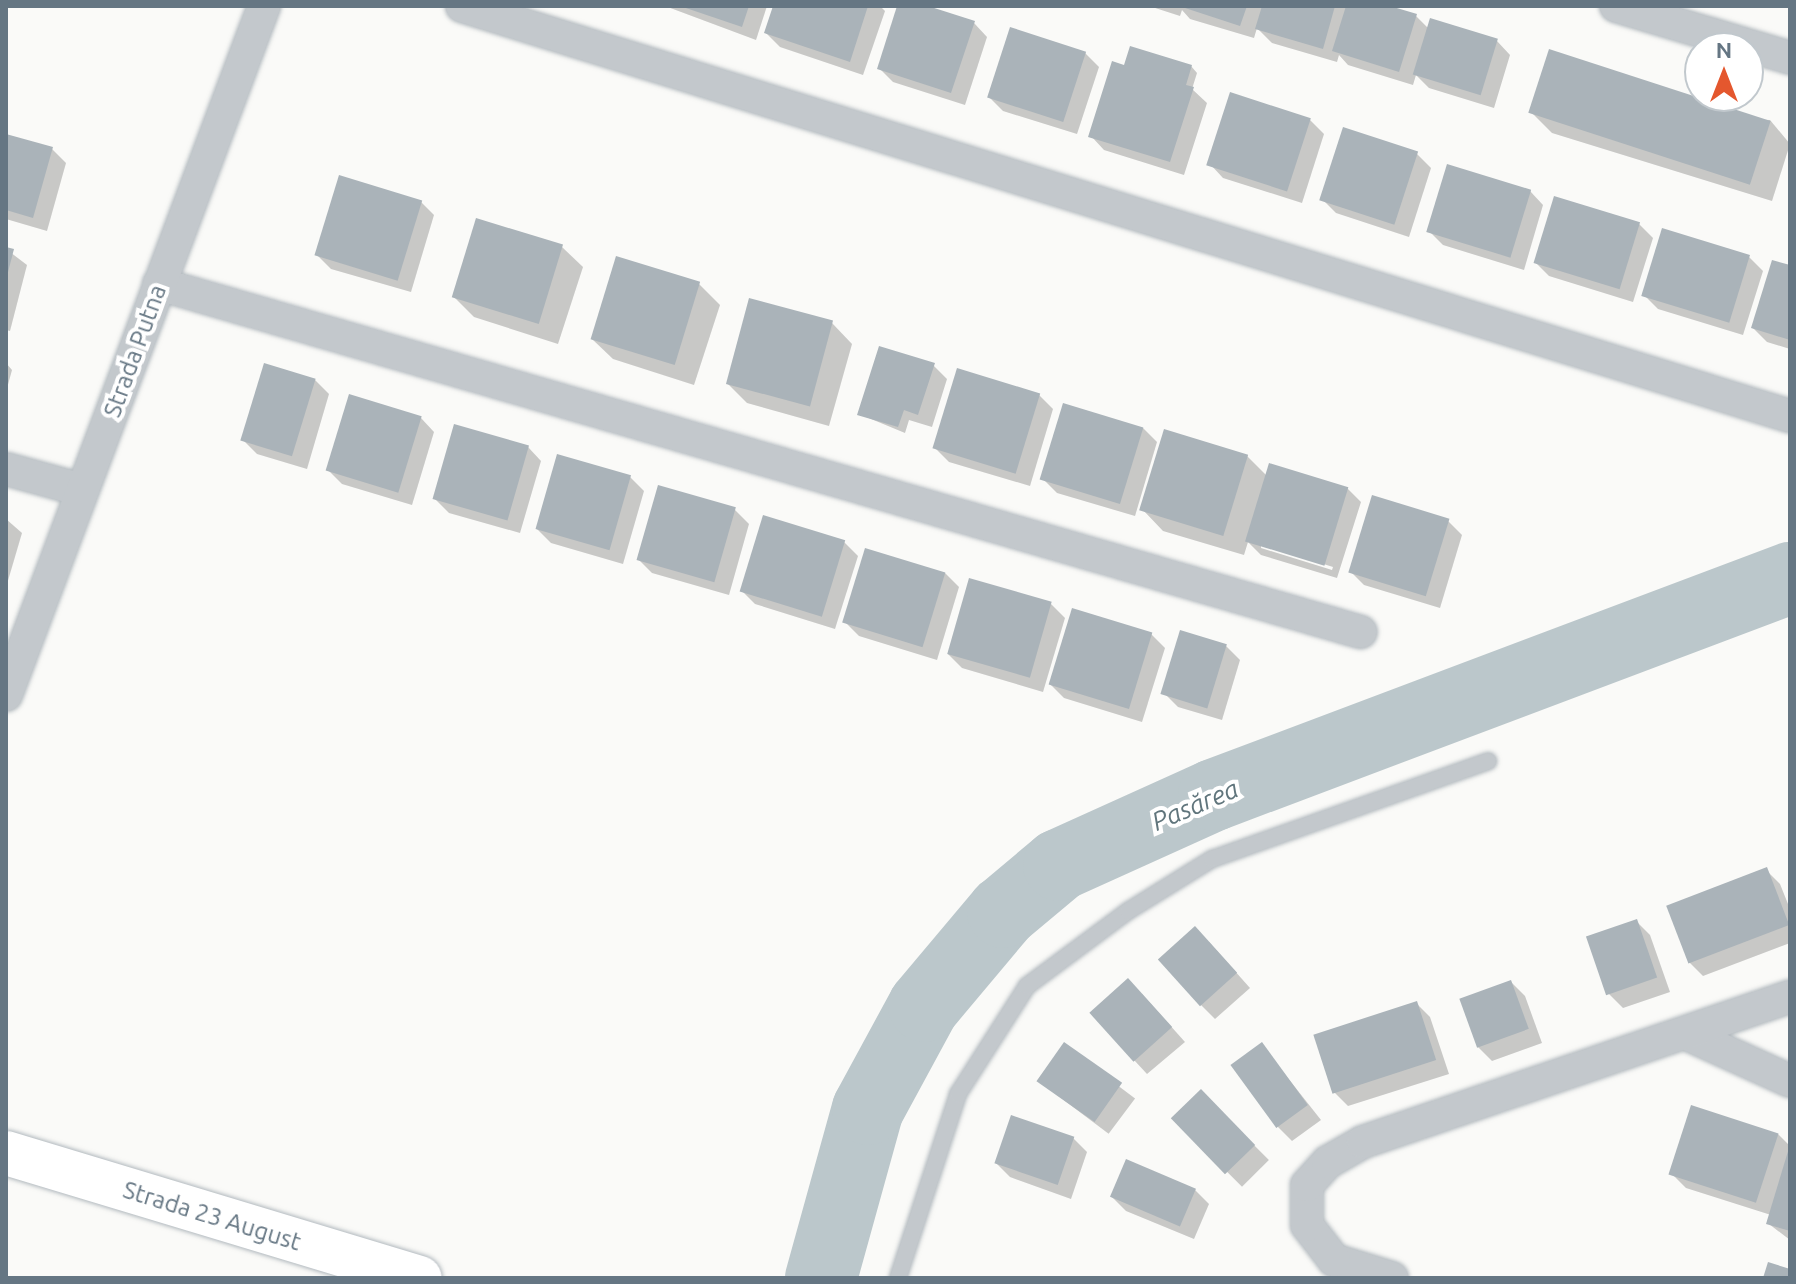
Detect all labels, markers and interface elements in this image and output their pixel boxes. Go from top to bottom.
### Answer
north arrow [1684,32,1764,112]
text: N [1716,37,1732,62]
street label: Strada Putna [98,281,172,421]
water label: Pasărea [1147,773,1243,837]
street label: Strada 23 August [120,1175,304,1257]

